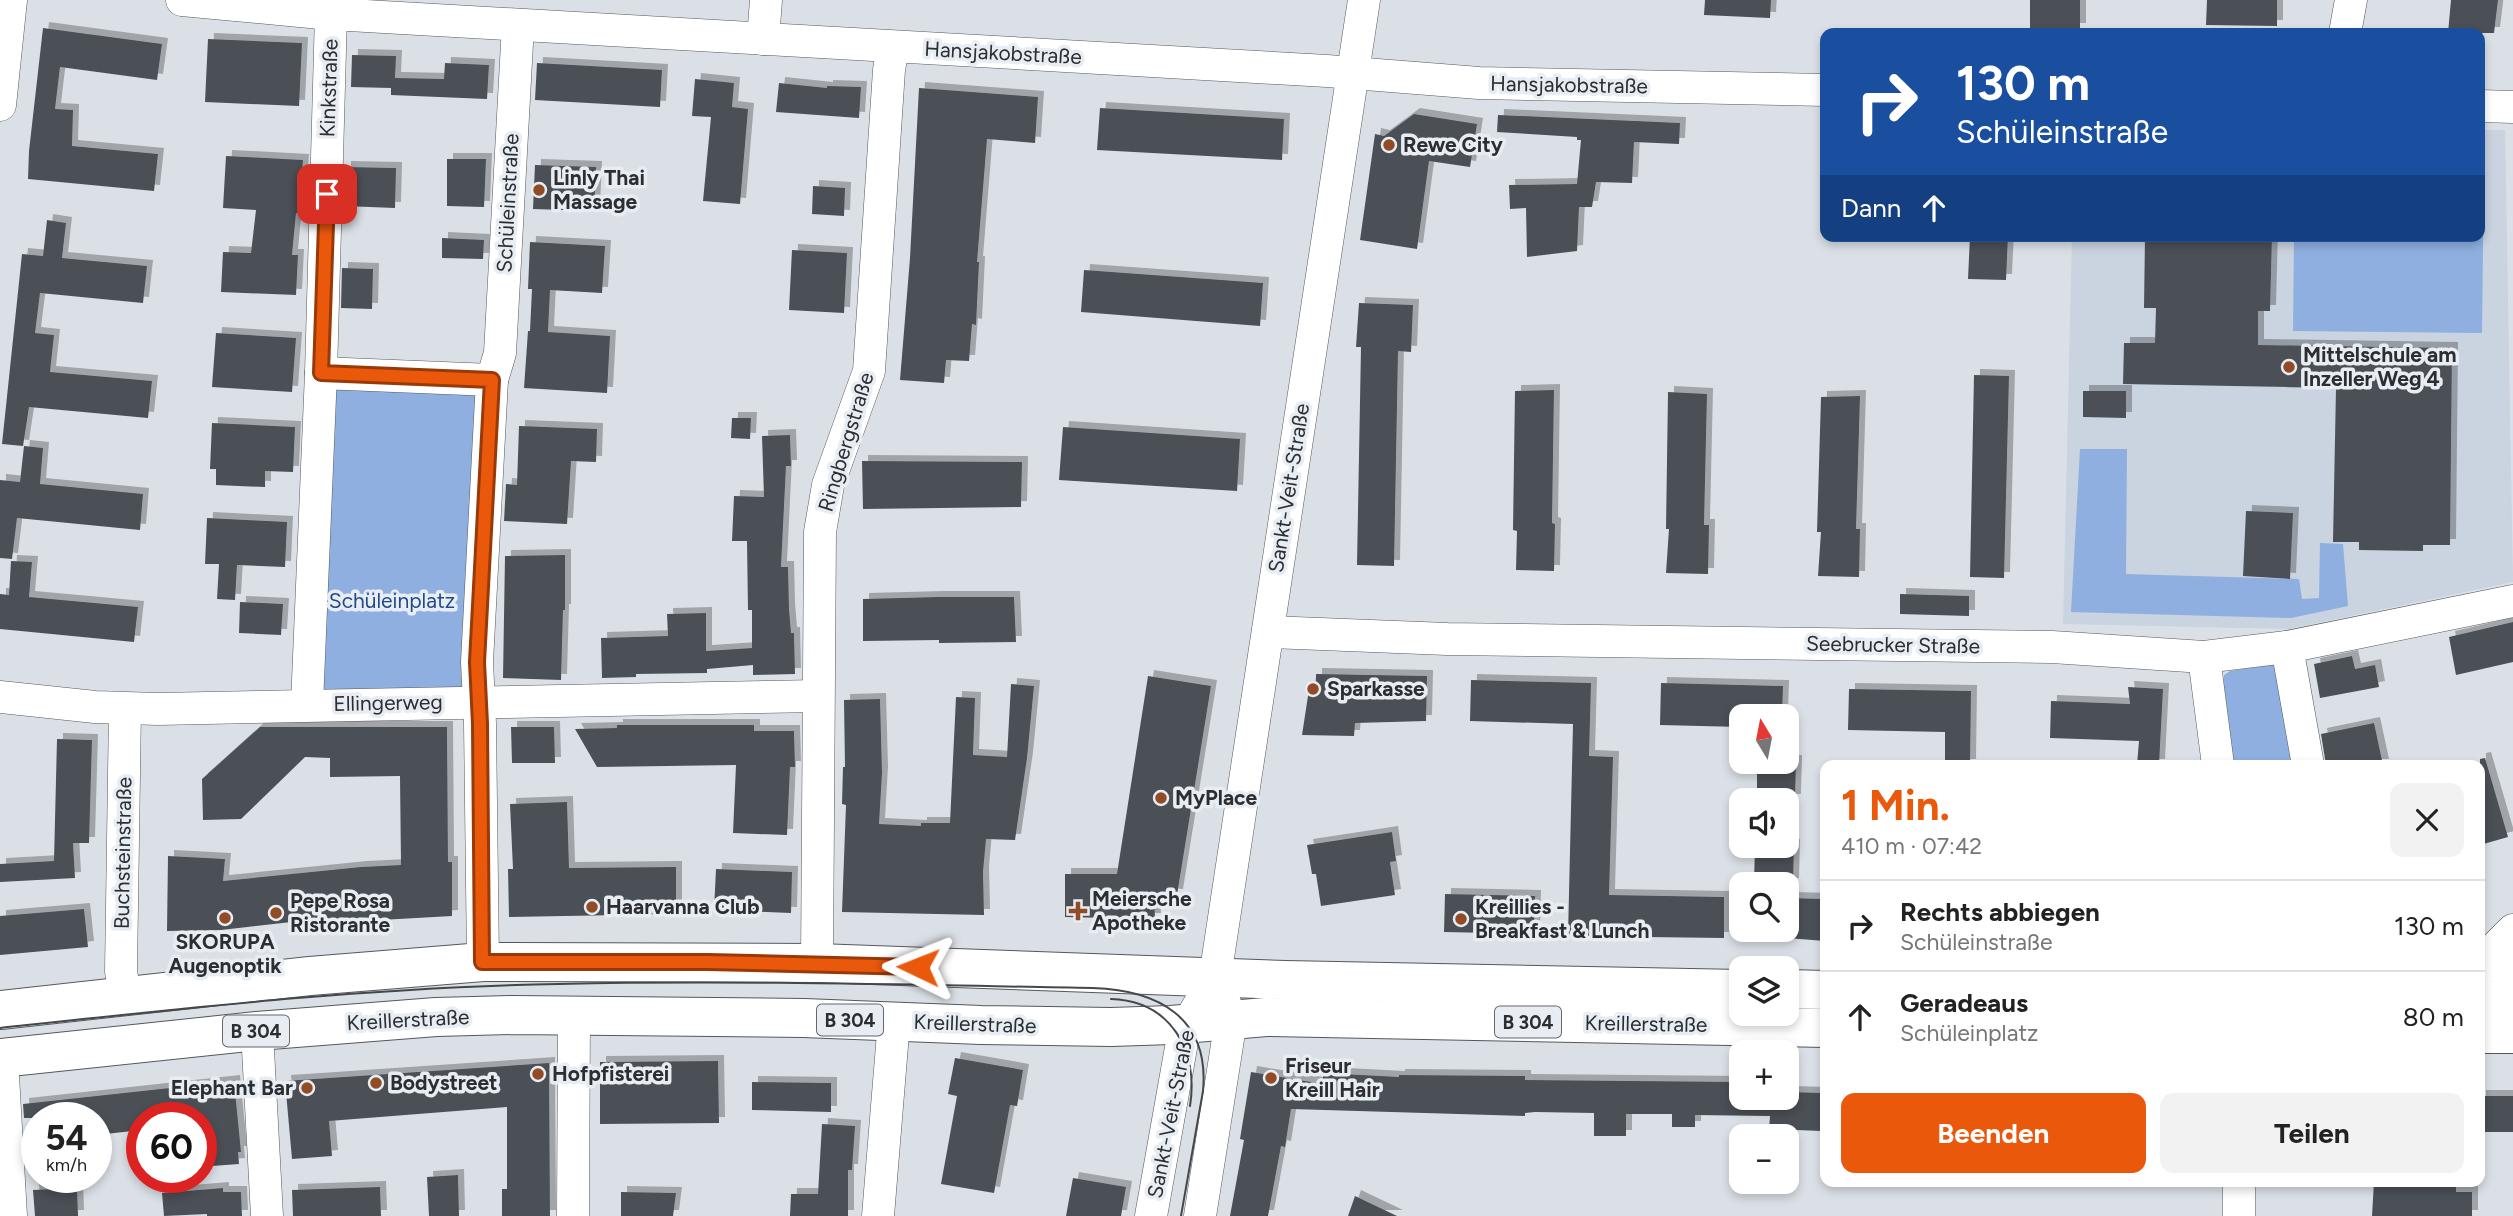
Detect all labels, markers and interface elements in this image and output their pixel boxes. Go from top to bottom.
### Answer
street label: Hansjakobstraße [924,36,1082,69]
street label: Kinkstraße [314,38,343,138]
text: 130 m [1956,53,2090,112]
icon: right [1841,56,1932,147]
street label: Hansjakobstraße [1490,71,1648,98]
text: Schüleinstraße [1956,113,2168,151]
place label: Rewe City [1403,132,1504,157]
street label: Schüleinstraße [491,133,524,273]
marker: Rewe City [1381,137,1397,153]
pin [297,164,357,224]
place label: Linly Thai Massage [553,165,645,214]
icon: arrive [308,175,346,213]
marker: Linly Thai Massage [531,182,547,198]
icon: ahead [1915,189,1953,227]
text: Dann [1841,192,1901,224]
place label: Mittelschule am Inzeller Weg 4 [2303,342,2456,391]
marker: Mittelschule am Inzeller Weg 4 [2281,359,2297,375]
street label: Ringbergstraße [813,369,879,514]
street label: Sankt-Veit-Straße [1263,402,1314,574]
park label: Schüleinplatz [329,588,455,613]
street label: Seebrucker Straße [1806,630,1980,659]
place label: Sparkasse [1327,676,1425,701]
marker: Sparkasse [1305,681,1321,697]
street label: Ellingerweg [333,689,443,716]
north arrow [1729,704,1799,774]
map controls [1729,704,1799,1194]
street label: Buchsteinstraße [109,777,136,929]
text: 1 Min. [1841,780,1950,831]
button: close [2390,783,2464,857]
place label: MyPlace [1175,785,1258,810]
button: sound [1729,788,1799,858]
marker: MyPlace [1153,790,1169,806]
text: 410 m · 07:42 [1841,832,1982,860]
button: search [1729,872,1799,942]
place label: Meiersche Apotheke [1092,886,1192,935]
place label: Pepe Rosa Ristorante [290,888,391,937]
place label: Haarvanna Club [606,894,760,919]
place label: Kreillies - Breakfast & Lunch [1475,894,1650,943]
text: Rechts abbiegen [1900,896,2100,928]
marker: Haarvanna Club [584,899,600,915]
marker: Meiersche Apotheke [1070,903,1086,919]
marker: Pepe Rosa Ristorante [268,905,284,921]
icon: right [1841,907,1879,945]
marker: SKORUPA Augenoptik [217,910,233,926]
text: 130 m [2394,910,2464,942]
marker: Kreillies - Breakfast & Lunch [1453,911,1469,927]
text: Schüleinstraße [1900,928,2052,956]
place label: SKORUPA Augenoptik [168,929,282,978]
position arrow [881,930,955,1004]
button: layers [1729,956,1799,1026]
text: Geradeaus [1900,987,2028,1019]
icon: ahead [1841,998,1879,1036]
text: 80 m [2403,1001,2464,1033]
street label: Kreillerstraße [346,1004,470,1035]
road number: B 304 [817,1004,883,1036]
road number: B 304 [1495,1006,1561,1038]
street label: Kreillerstraße [913,1009,1037,1038]
street label: Kreillerstraße [1584,1010,1708,1037]
road number: B 304 [223,1015,289,1046]
text: Schüleinplatz [1900,1019,2038,1047]
street label: Sankt-Veit-Straße [1142,1028,1199,1200]
button: + [1729,1040,1799,1110]
place label: Friseur Kreill Hair [1285,1053,1380,1102]
place label: Hofpfisterei [552,1061,669,1086]
marker: Hofpfisterei [530,1066,546,1082]
place label: Bodystreet [390,1070,498,1095]
marker: Friseur Kreill Hair [1263,1070,1279,1086]
place label: Elephant Bar [171,1075,293,1100]
marker: Bodystreet [368,1075,384,1091]
marker: Elephant Bar [299,1080,315,1096]
button: Beenden [1841,1093,2146,1173]
button: Teilen [2160,1093,2464,1173]
speed limit sign: 60 [126,1102,217,1193]
text: 54 [45,1117,88,1159]
button: − [1729,1124,1799,1194]
text: km/h [46,1154,87,1176]

